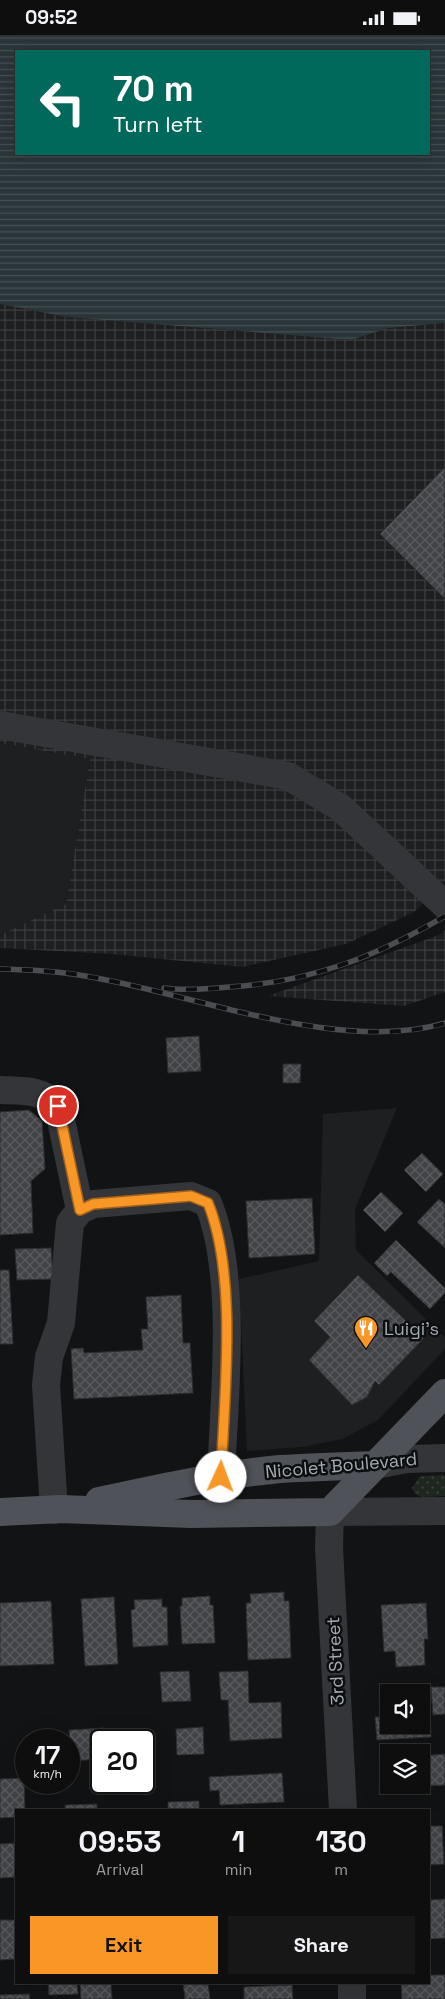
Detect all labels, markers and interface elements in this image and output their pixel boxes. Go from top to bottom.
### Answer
text: 09:52 [25,5,77,30]
text: 70 m [113,67,194,111]
icon: left [30,70,95,135]
text: Turn left [113,110,203,138]
pin [37,1085,79,1127]
icon: arrive [44,1092,72,1120]
restaurant icon: Luigi's [353,1315,379,1349]
place label: Luigi's [384,1317,439,1340]
street label: Nicolet Boulevard [264,1447,418,1483]
position arrow [194,1450,246,1502]
street label: 3rd Street [321,1616,349,1706]
map controls [380,1684,430,1794]
button: sound [380,1684,430,1734]
speed limit sign: 20 [90,1729,155,1794]
text: 17 [35,1739,60,1771]
button: layers [380,1744,430,1794]
text: km/h [33,1766,62,1782]
text: 09:53 [78,1822,161,1861]
text: 1 [232,1822,245,1861]
text: 130 [315,1822,367,1861]
text: Arrival [96,1859,144,1880]
text: min [225,1859,252,1880]
text: m [334,1859,348,1880]
button: Exit [30,1916,218,1974]
button: Share [228,1916,415,1974]

